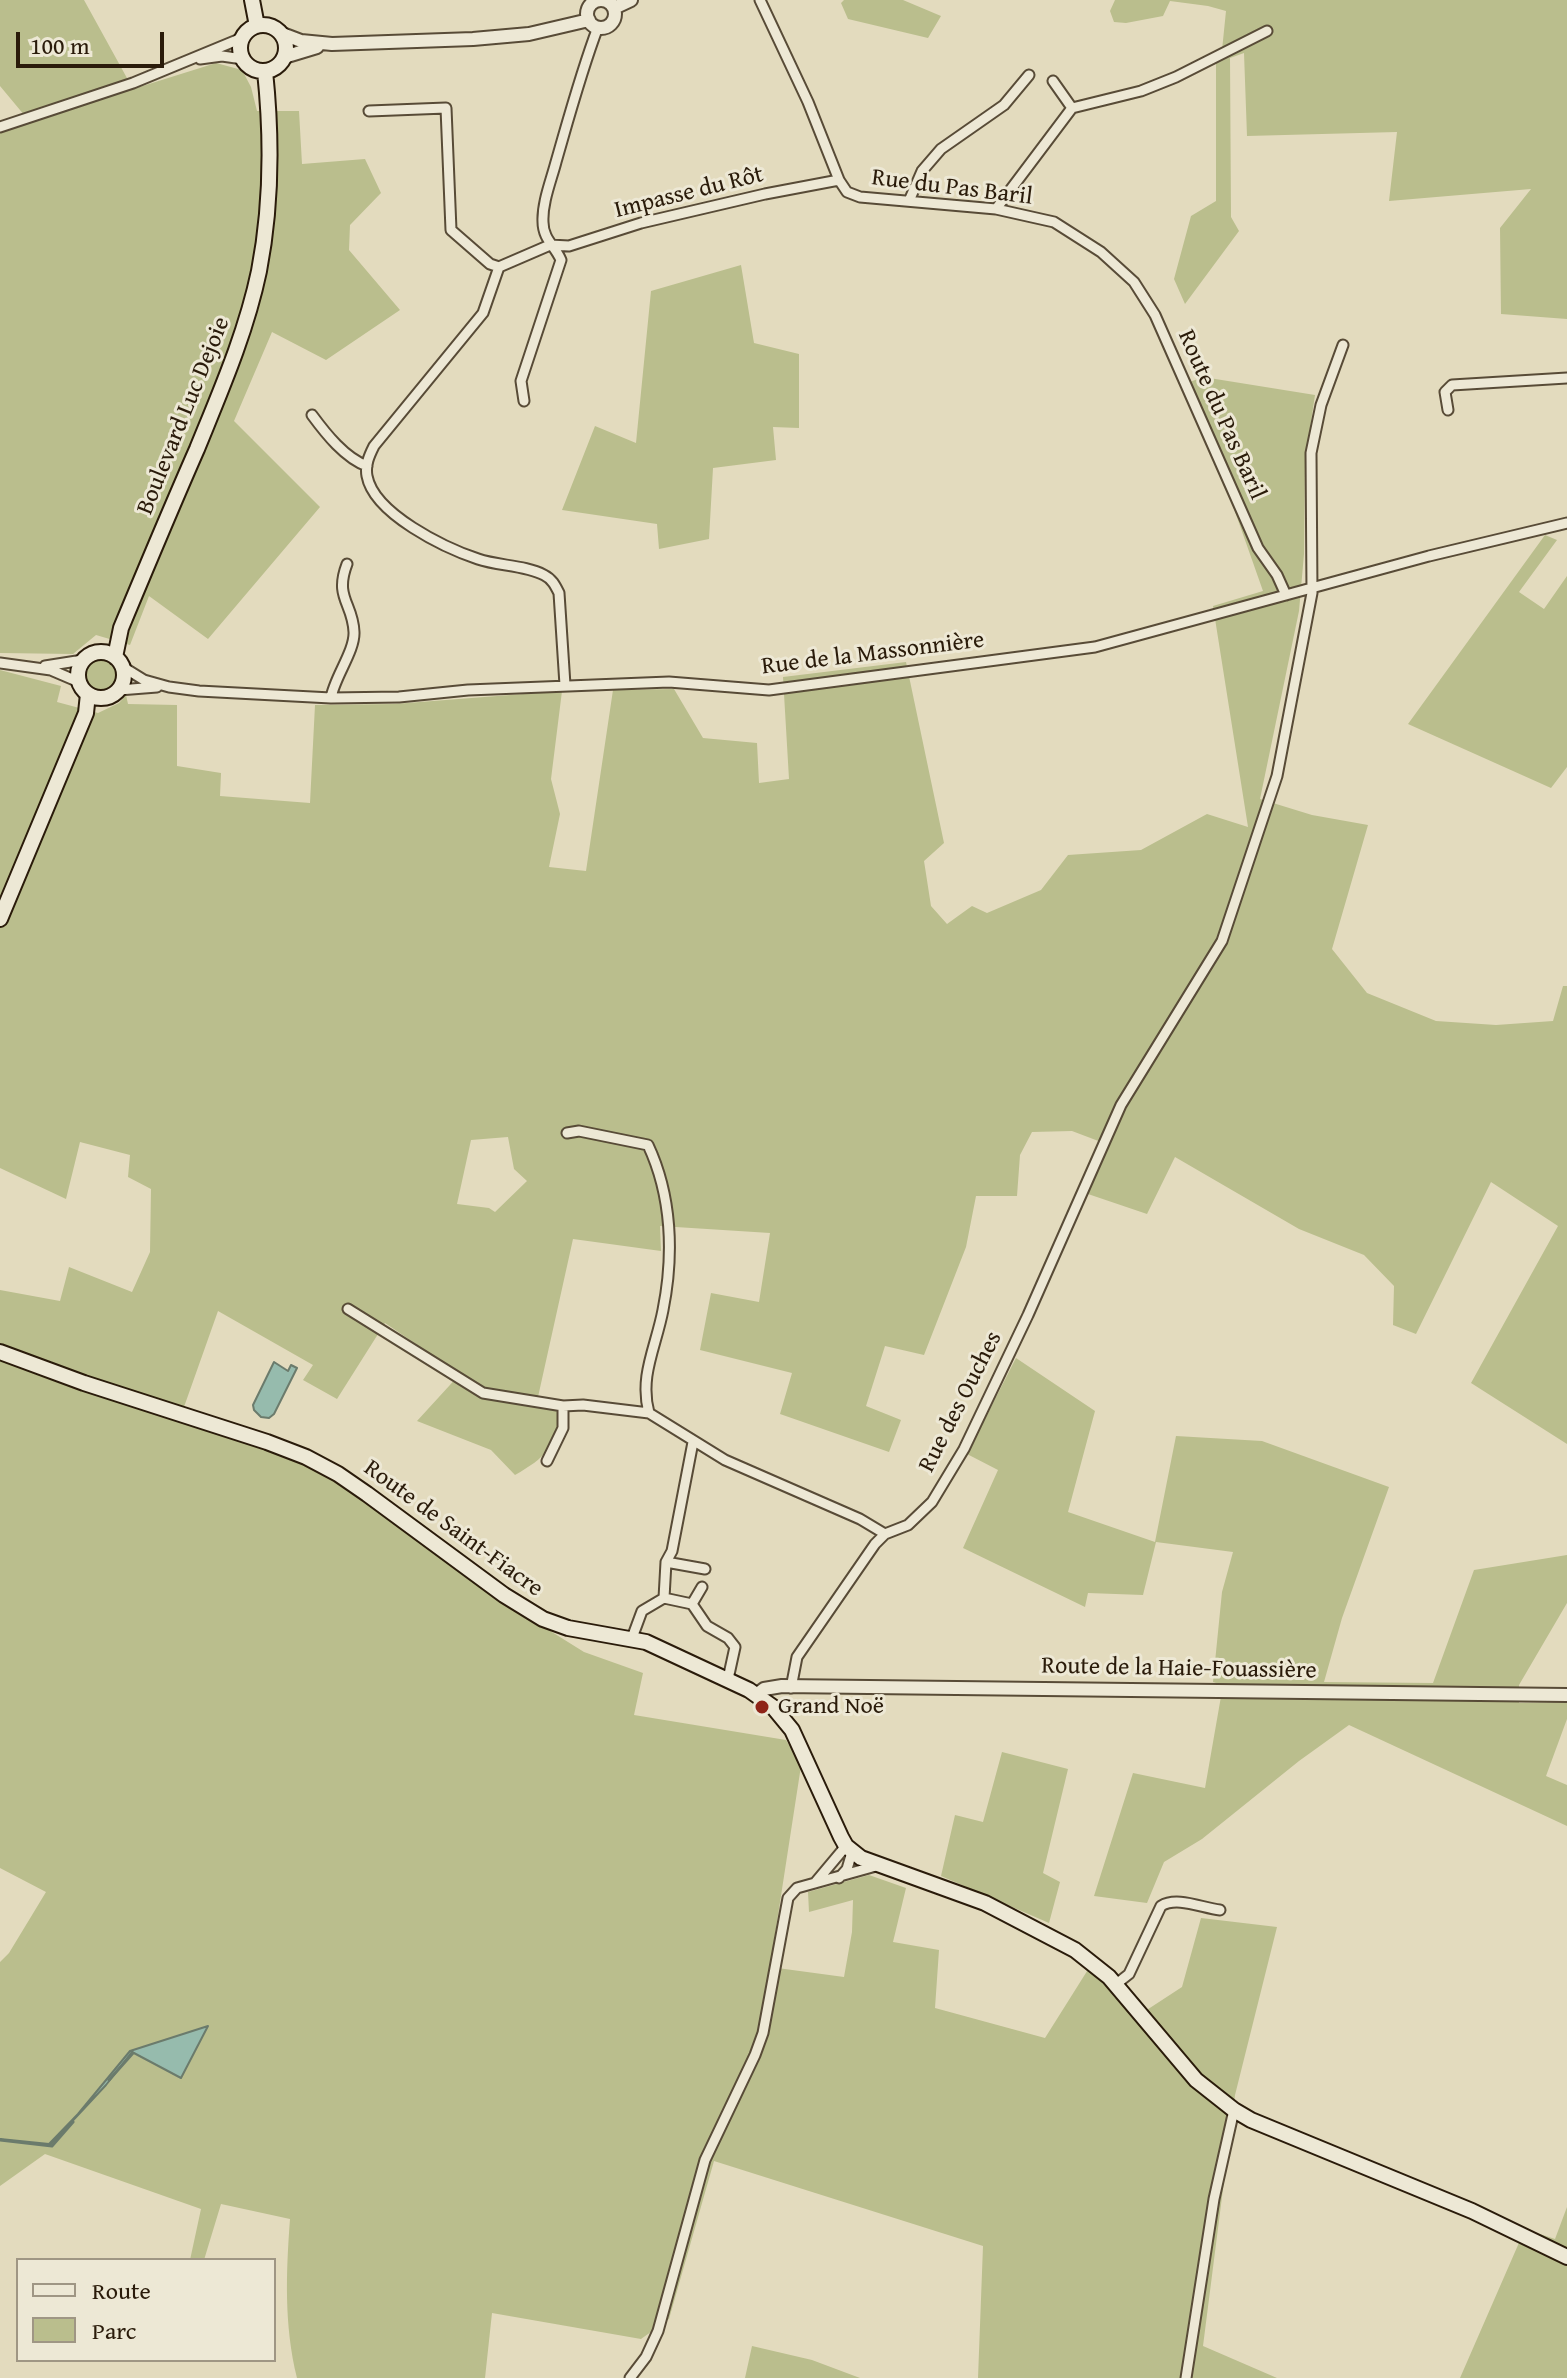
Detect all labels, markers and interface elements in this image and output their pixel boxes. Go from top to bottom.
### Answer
scale bar [20,16,168,66]
text: 100 m [30,28,90,63]
street label: Impasse du Rôt [612,161,766,225]
street label: Rue du Pas Baril [870,164,1034,212]
street label: Boulevard Luc Dejoie [131,313,237,519]
street label: Route du Pas Baril [1171,326,1271,504]
street label: Rue de la Massonnière [760,626,986,682]
street label: Rue des Ouches [913,1327,1009,1477]
street label: Route de Saint-Fiacre [358,1454,548,1604]
street label: Route de la Haie-Fouassière [1041,1652,1317,1686]
place label: Grand Noë [778,1693,884,1721]
marker: Grand Noë [753,1698,771,1716]
legend [16,2258,276,2362]
text: Route [92,2273,151,2308]
text: Parc [92,2313,136,2348]

